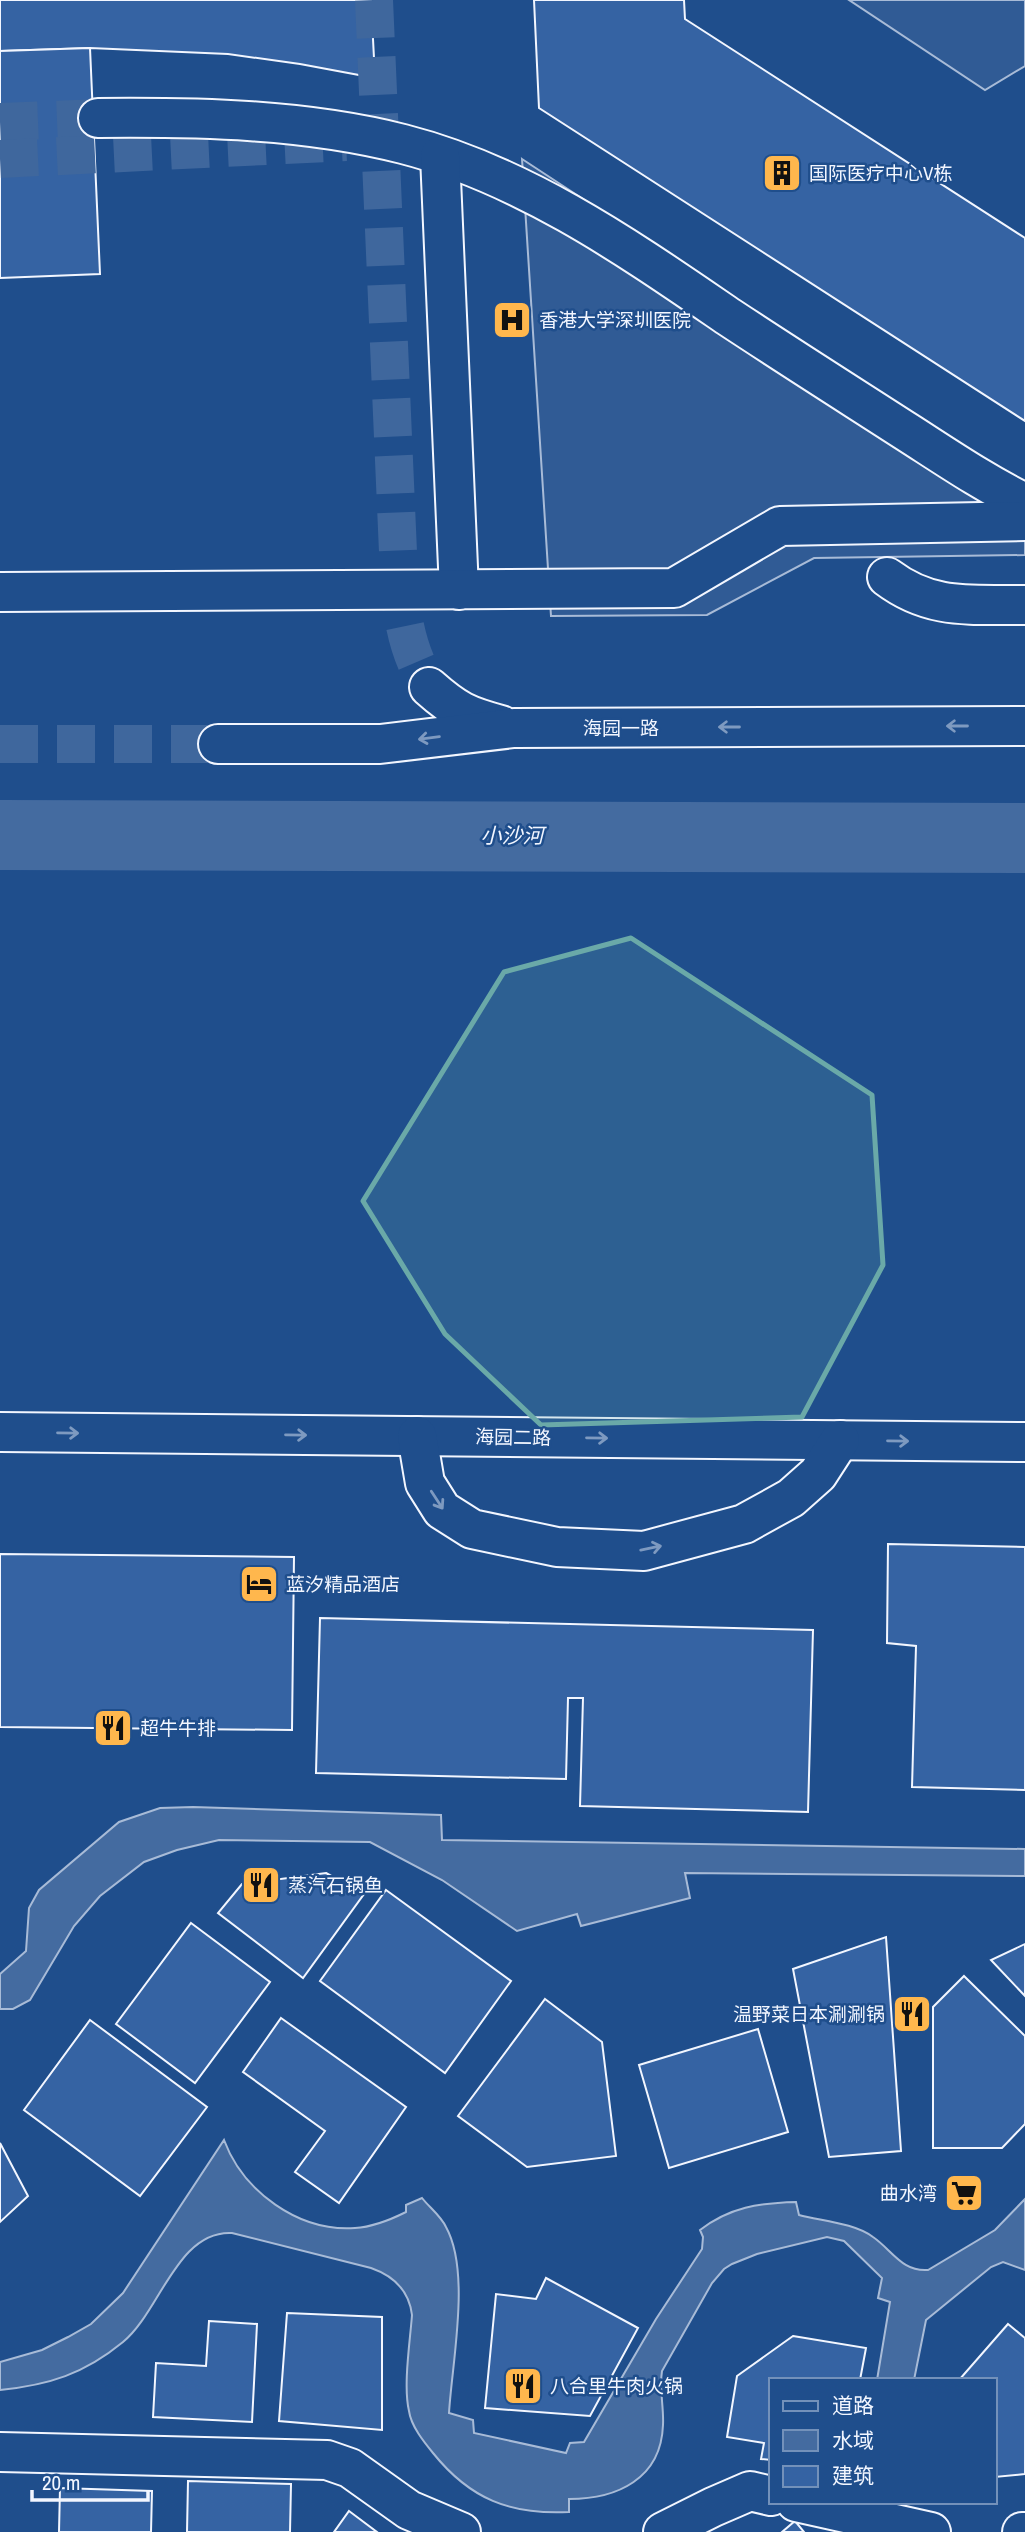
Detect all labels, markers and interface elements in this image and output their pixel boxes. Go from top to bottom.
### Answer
building icon: 国际医疗中心V栋 [761,152,803,194]
place label: 国际医疗中心V栋 [809,160,952,186]
hospital icon: 香港大学深圳医院 [491,299,533,341]
place label: 香港大学深圳医院 [539,307,691,333]
street label: 海园一路 [583,715,659,741]
one-way arrow [946,719,969,733]
one-way arrow [718,720,741,734]
one-way arrow [418,731,441,744]
water label: 小沙河 [481,821,547,850]
street label: 海园二路 [475,1423,551,1451]
one-way arrow [56,1426,79,1440]
one-way arrow [284,1428,307,1442]
one-way arrow [585,1431,608,1445]
one-way arrow [886,1434,909,1448]
one-way arrow [430,1490,444,1510]
one-way arrow [639,1541,662,1555]
hotel icon: 蓝汐精品酒店 [238,1563,280,1605]
place label: 蓝汐精品酒店 [286,1571,400,1597]
restaurant icon: 超牛牛排 [92,1707,134,1749]
place label: 超牛牛排 [140,1715,216,1741]
restaurant icon: 蒸汽石锅鱼 [240,1864,282,1906]
place label: 蒸汽石锅鱼 [288,1872,383,1898]
restaurant icon: 温野菜日本涮涮锅 [891,1993,933,2035]
place label: 温野菜日本涮涮锅 [733,2001,885,2027]
supermarket icon: 曲水湾 [943,2172,985,2214]
place label: 曲水湾 [880,2180,937,2206]
restaurant icon: 八合里牛肉火锅 [502,2365,544,2407]
place label: 八合里牛肉火锅 [550,2373,683,2399]
legend [769,2378,997,2504]
text: 道路 [832,2391,874,2420]
text: 水域 [832,2426,874,2455]
scale bar [32,2458,147,2502]
text: 建筑 [832,2461,874,2490]
text: 20 m [42,2468,80,2497]

